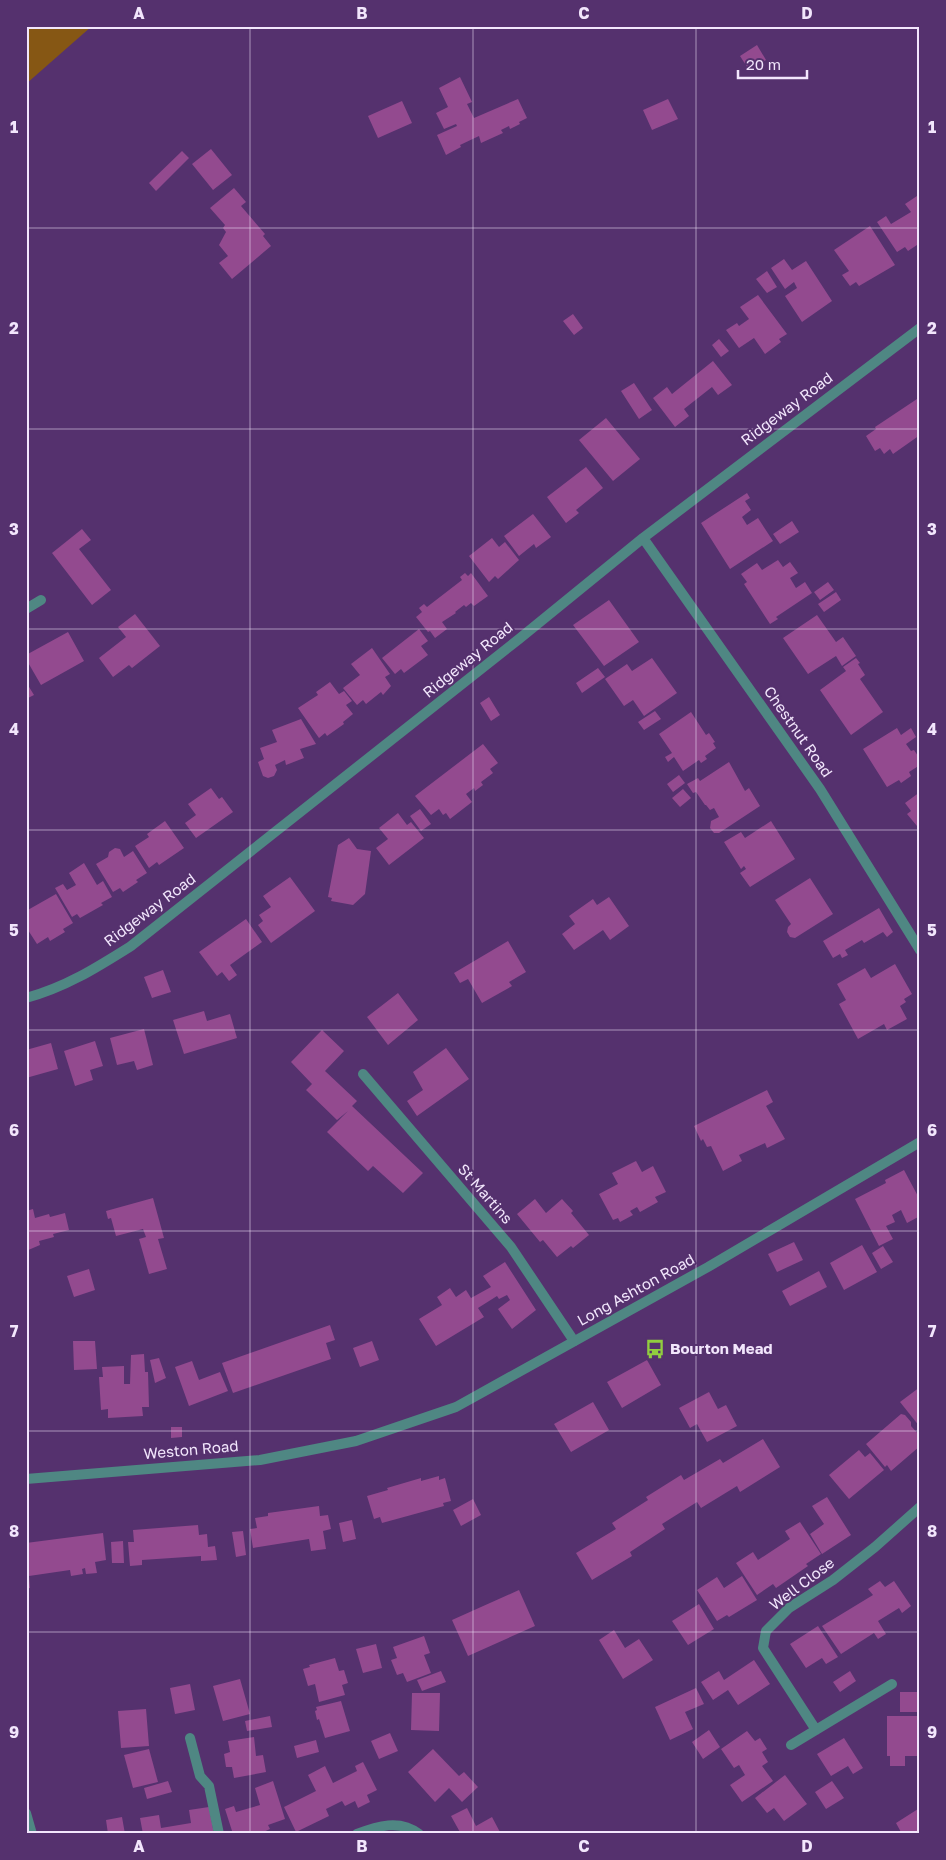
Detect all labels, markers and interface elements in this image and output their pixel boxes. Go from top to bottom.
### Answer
text: A [133,3,145,23]
text: B [356,3,368,23]
text: C [578,3,590,23]
text: D [801,3,813,23]
scale bar [738,48,807,80]
text: 20 m [746,55,781,73]
text: 1 [10,117,18,137]
text: 1 [928,117,936,137]
text: 2 [9,318,19,338]
text: 2 [927,318,937,338]
street label: Ridgeway Road [737,368,836,449]
text: 3 [9,519,19,539]
text: 3 [927,519,937,539]
street label: Ridgeway Road [419,618,516,701]
street label: Chestnut Road [761,682,837,780]
text: 4 [9,719,19,739]
text: 4 [927,719,937,739]
street label: Ridgeway Road [100,869,199,950]
text: 5 [9,920,19,940]
text: 5 [927,920,937,940]
text: 6 [9,1120,19,1140]
text: 6 [927,1120,937,1140]
street label: St Martins [455,1160,517,1227]
street label: Long Ashton Road [574,1249,697,1329]
text: 7 [10,1321,19,1341]
text: 7 [928,1321,937,1341]
bus stop icon: Bourton Mead [644,1338,666,1360]
place label: Bourton Mead [670,1339,773,1357]
street label: Weston Road [143,1436,239,1462]
text: 8 [9,1521,19,1541]
text: 8 [927,1521,937,1541]
street label: Well Close [765,1553,838,1613]
text: 9 [9,1722,19,1742]
text: 9 [927,1722,937,1742]
text: A [133,1836,145,1856]
text: B [356,1836,368,1856]
text: C [578,1836,590,1856]
text: D [801,1836,813,1856]

